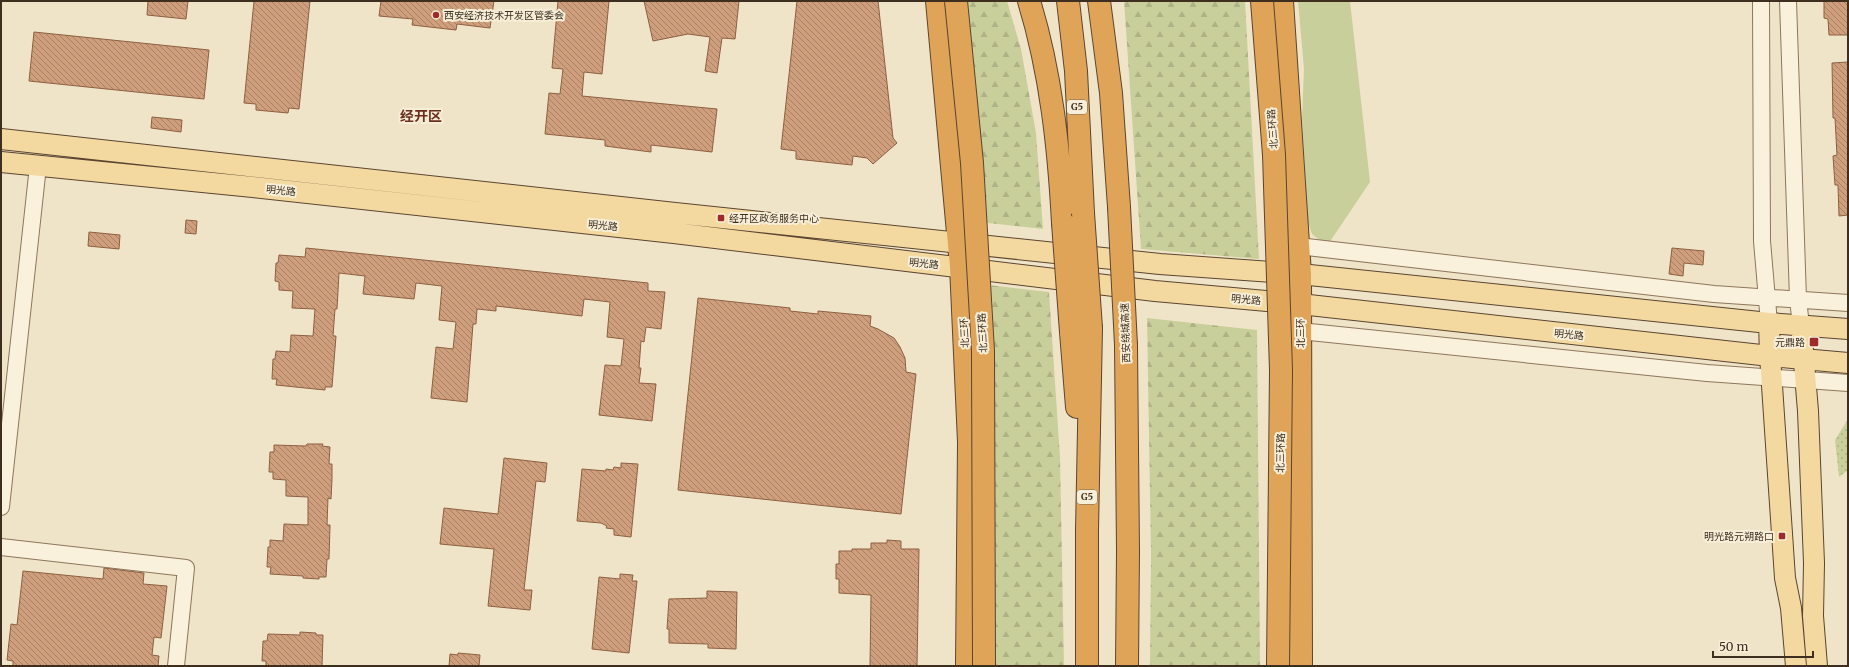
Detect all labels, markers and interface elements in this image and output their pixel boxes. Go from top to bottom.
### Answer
place label: 西安经济技术开发区管委会 [444,9,564,22]
marker: 西安经济技术开发区管委会 [431,10,441,20]
road number: G5 [1067,100,1087,114]
district label: 经开区 [400,107,442,125]
street label: 北三环路 [1265,109,1280,149]
street label: 明光路 [265,182,297,199]
place label: 经开区政务服务中心 [729,212,819,225]
marker: 经开区政务服务中心 [716,213,726,223]
street label: 明光路 [587,217,619,234]
street label: 明光路 [908,255,940,272]
street label: 明光路 [1230,292,1261,307]
street label: 西安绕城高速 [1118,303,1133,363]
street label: 北三环路 [975,313,990,353]
street label: 北三环 [957,318,972,348]
street label: 北三环 [1294,318,1307,348]
street label: 明光路 [1553,326,1585,343]
place label: 元鼎路 [1775,336,1805,349]
marker: 元鼎路 [1808,336,1820,348]
street label: 北三环路 [1274,433,1287,473]
road number: G5 [1077,490,1097,504]
place label: 明光路元朔路口 [1704,530,1774,543]
marker: 明光路元朔路口 [1777,531,1787,541]
scale bar [1713,633,1813,659]
text: 50 m [1719,639,1748,654]

